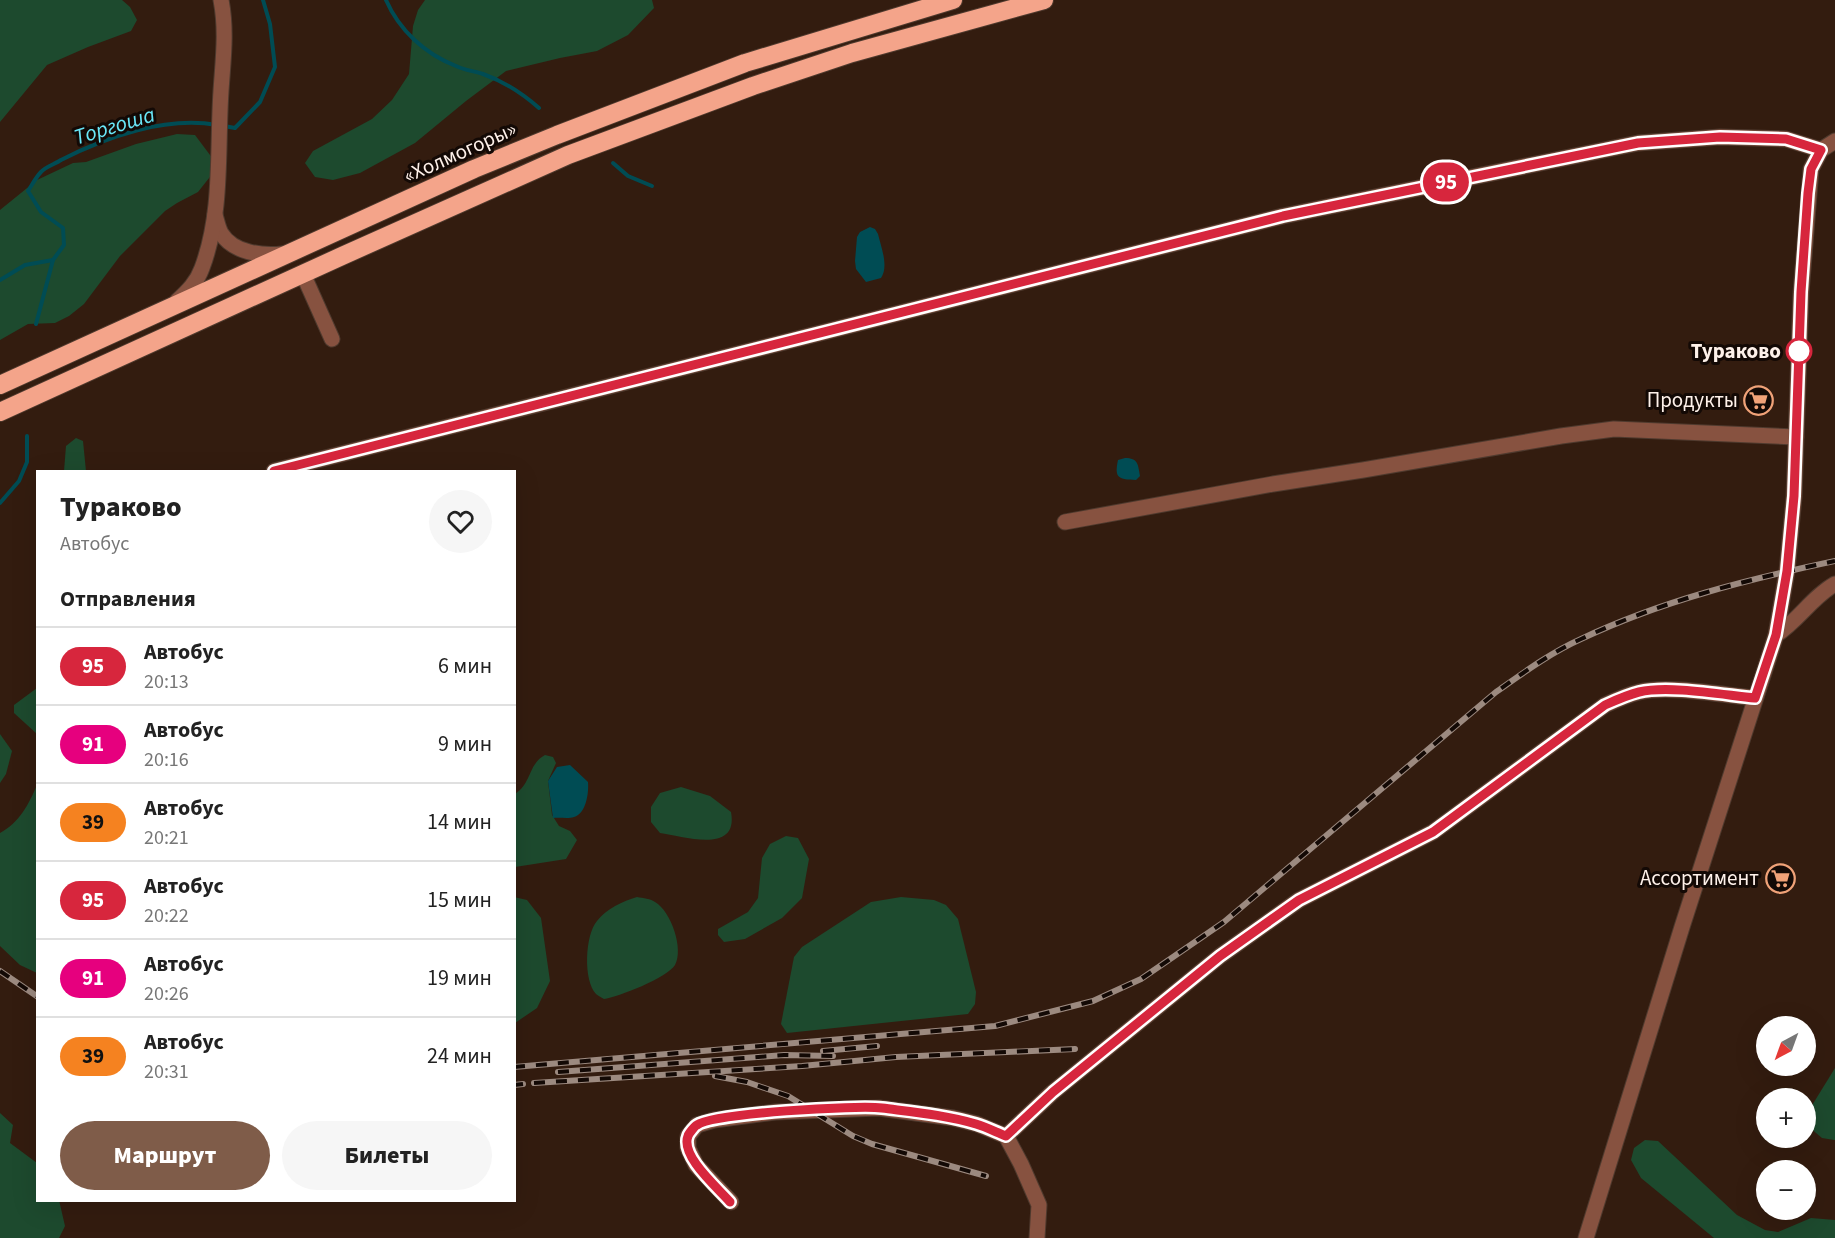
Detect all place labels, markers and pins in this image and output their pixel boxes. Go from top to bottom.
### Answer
place label: Тураково [1691,336,1781,366]
marker: Тураково [1786,338,1812,364]
supermarket icon: Продукты [1743,384,1775,416]
place label: Продукты [1647,385,1738,415]
supermarket icon: Ассортимент [1764,862,1796,894]
place label: Ассортимент [1640,863,1759,893]

